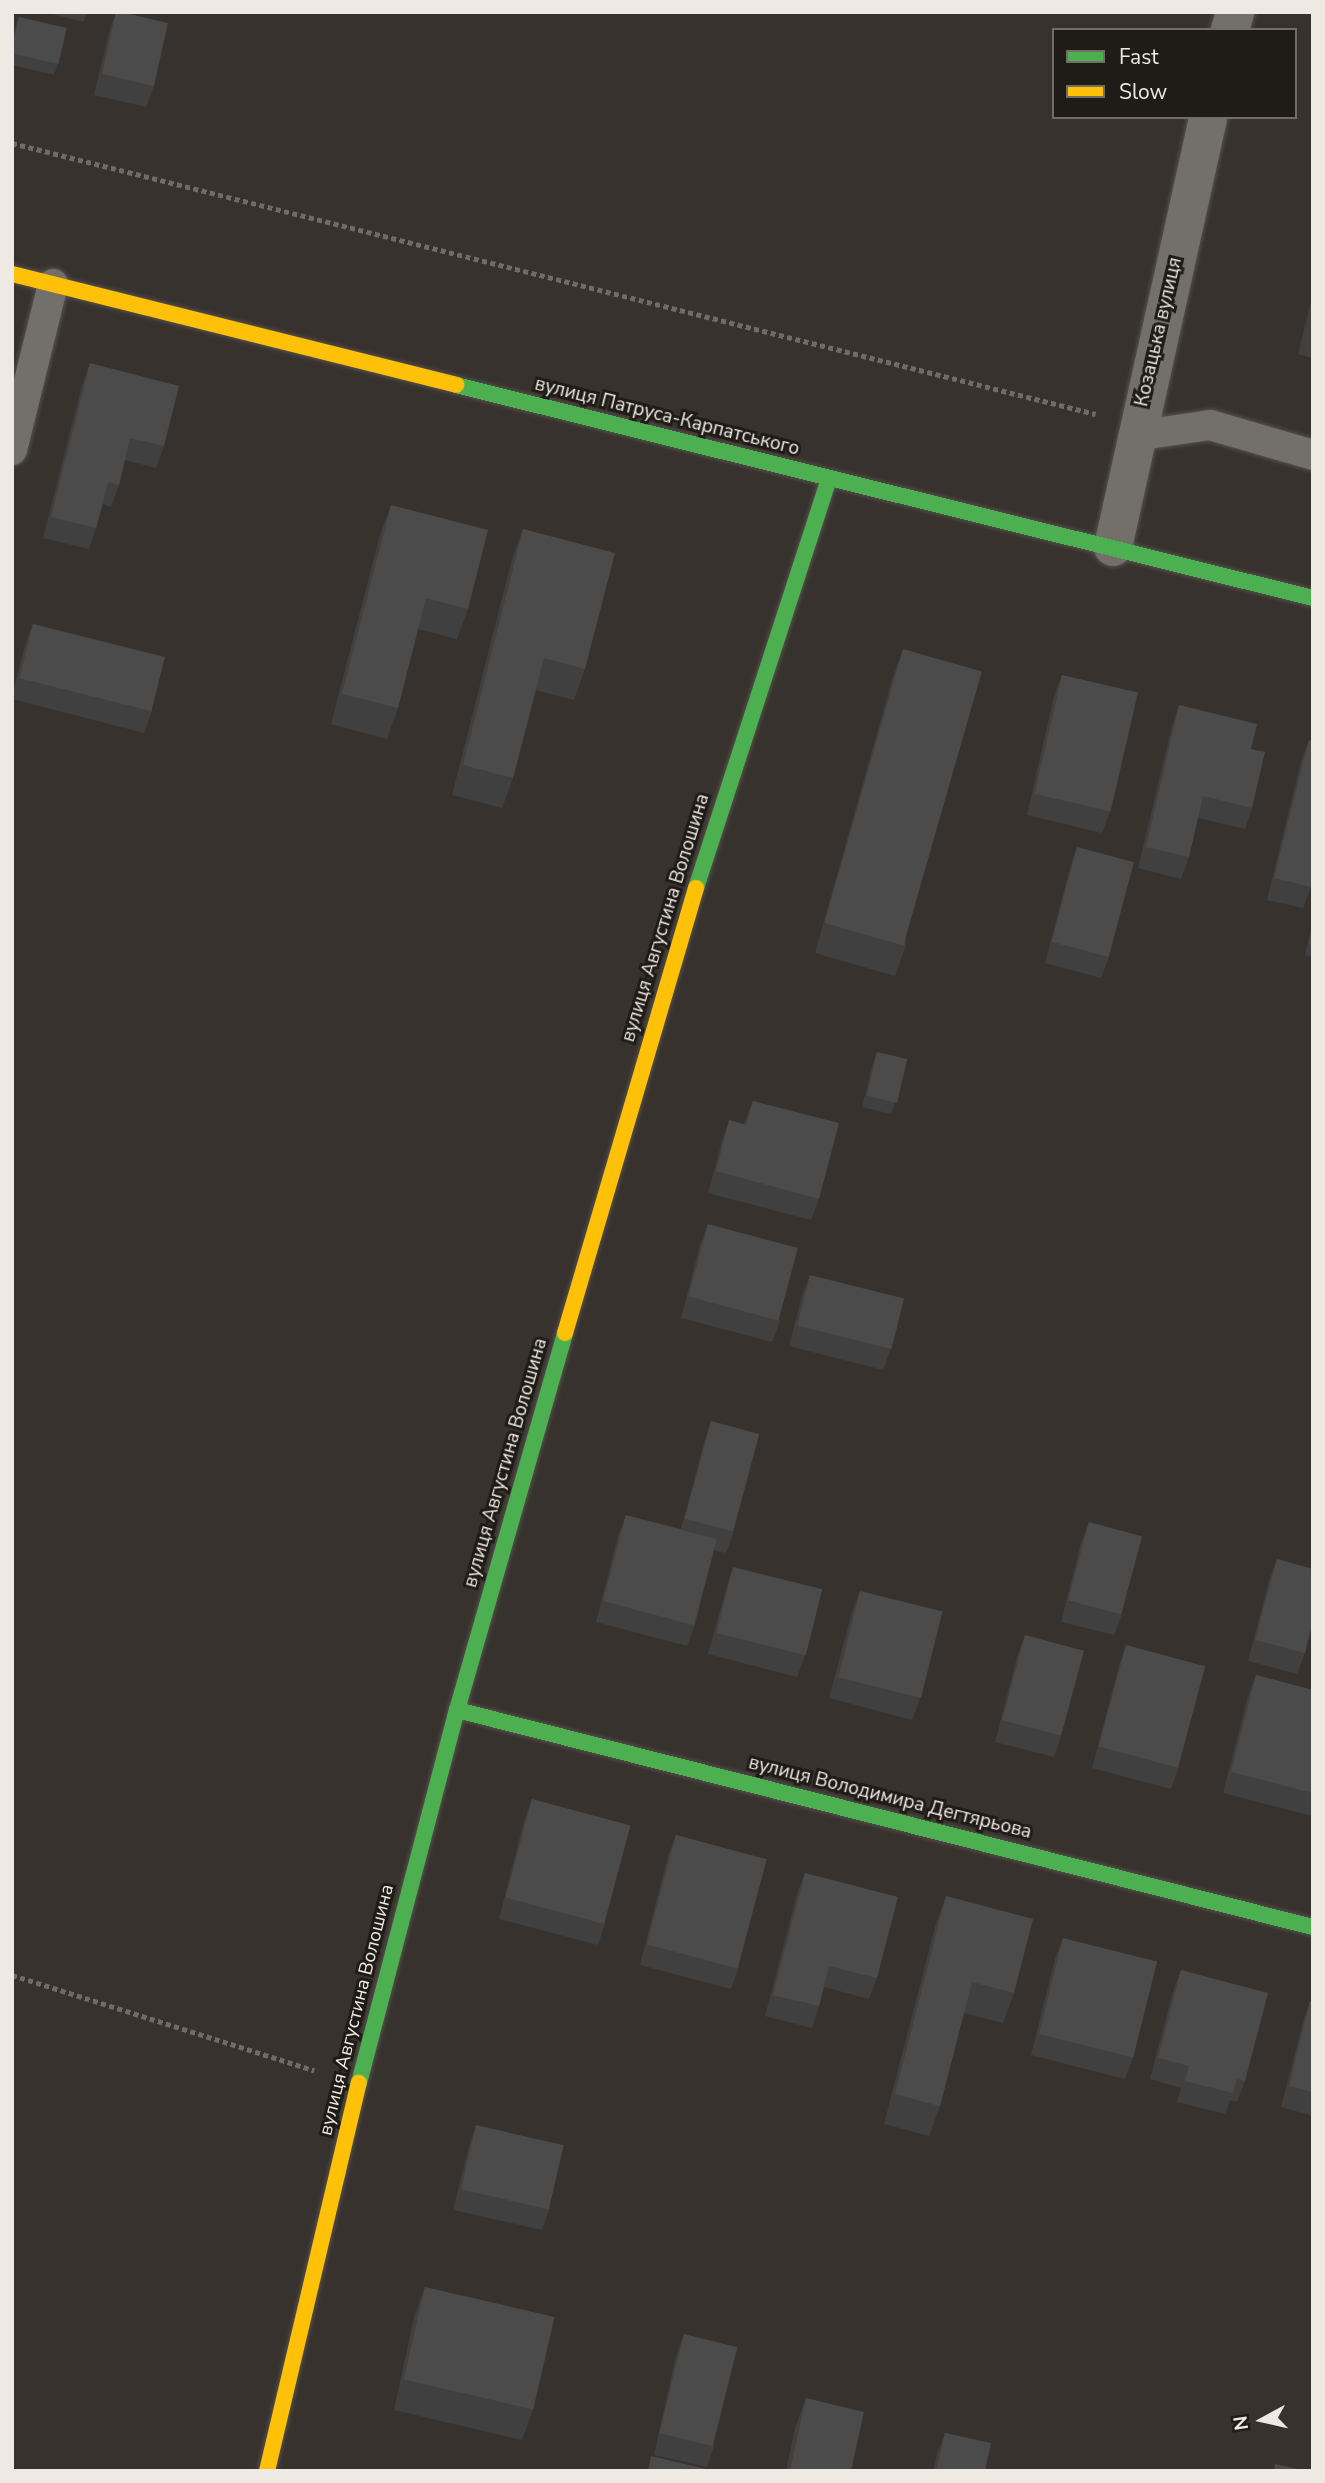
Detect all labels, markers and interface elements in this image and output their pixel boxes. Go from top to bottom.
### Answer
legend [1052,28,1297,119]
text: Fast [1119,43,1159,71]
text: Slow [1119,78,1167,106]
street label: Козацька вулиця [1131,255,1187,409]
street label: вулиця Патруса-Карпатського [532,373,802,461]
street label: вулиця Августина Волошина [617,791,715,1045]
street label: вулиця Августина Волошина [459,1336,553,1590]
street label: вулиця Володимира Дегтярьова [746,1752,1034,1844]
street label: вулиця Августина Волошина [315,1882,399,2138]
north arrow [1227,2385,1297,2455]
text: N [1227,2414,1255,2432]

